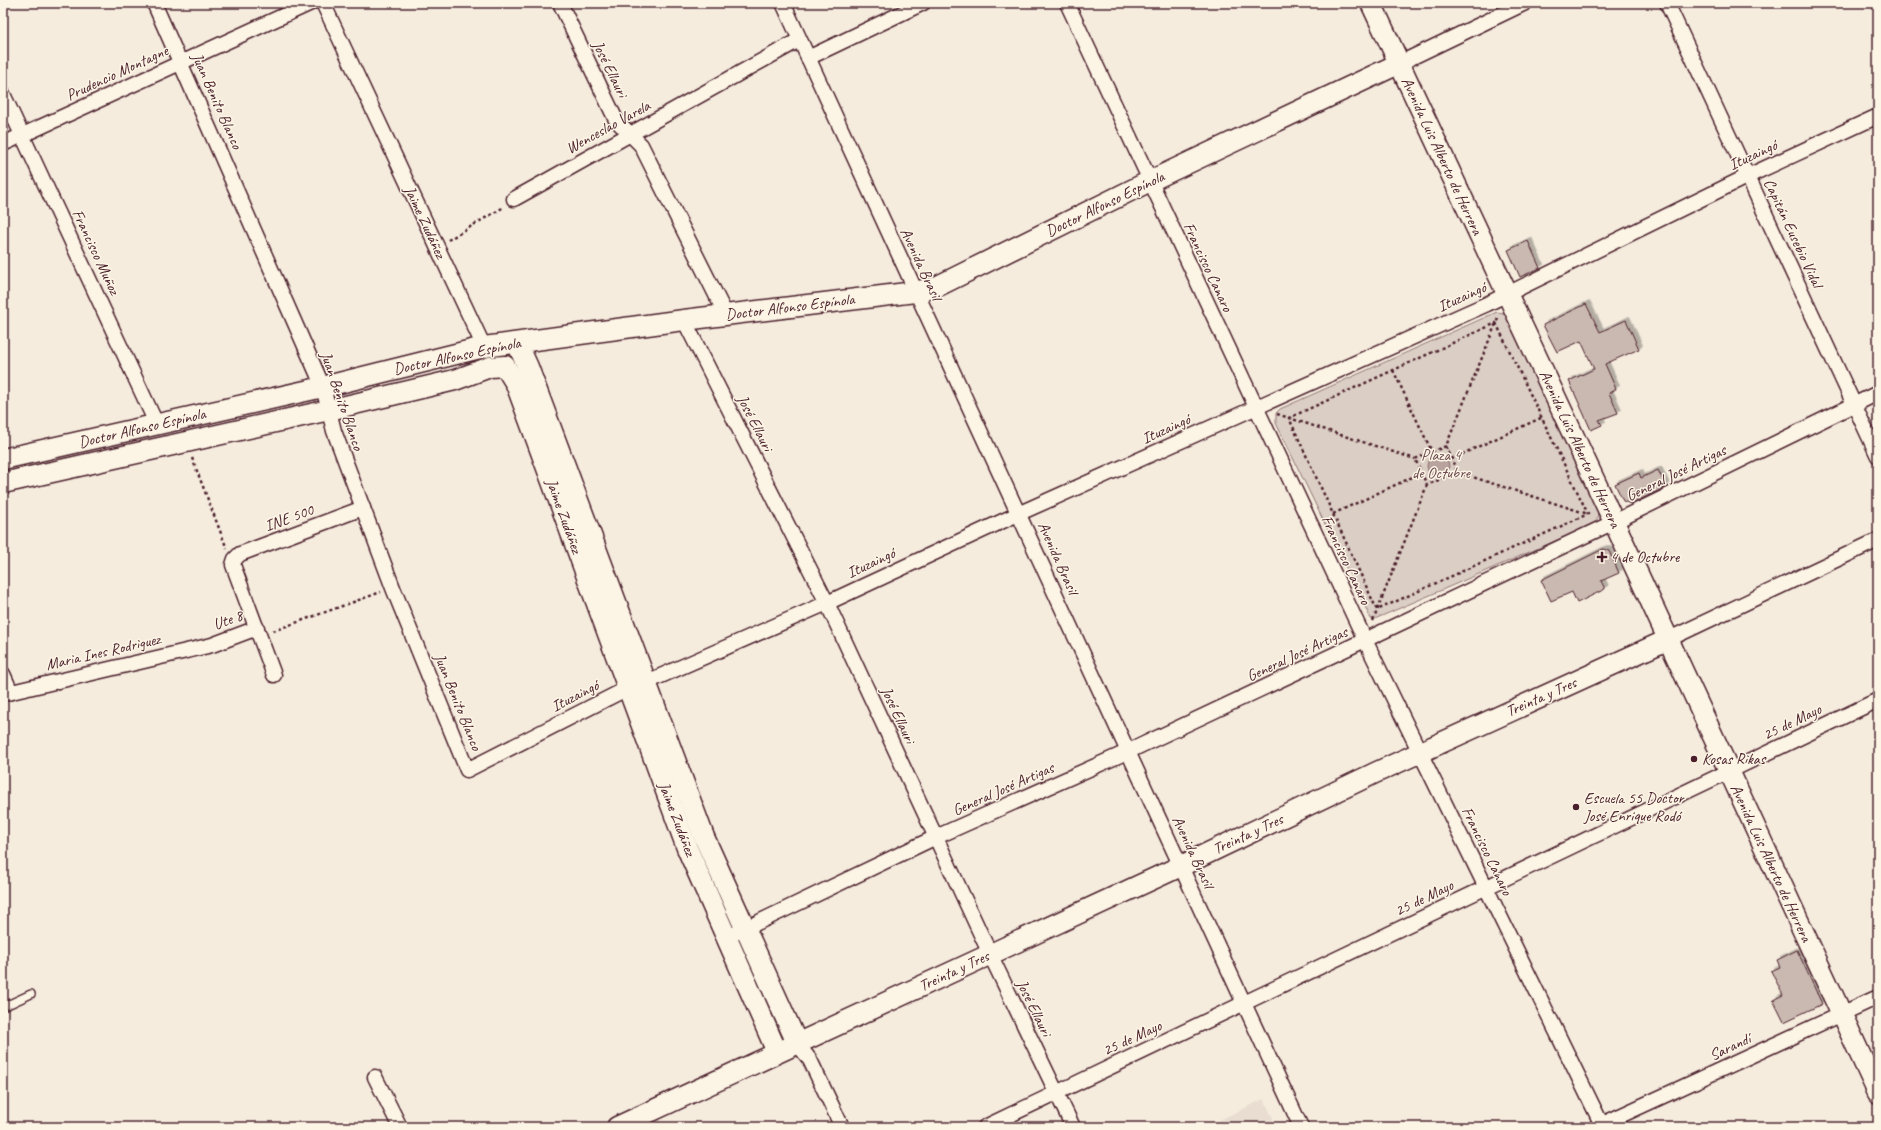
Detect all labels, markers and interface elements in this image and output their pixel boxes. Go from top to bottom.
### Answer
street label: José Ellauri [587,37,633,102]
street label: Prudencio Montagne [63,40,173,105]
street label: Juan Benito Blanco [187,49,248,153]
street label: Avenida Luis Alberto de Herrera [1397,74,1488,239]
street label: Wenceslao Varela [562,95,655,158]
street label: Ituzaingó [1726,134,1782,175]
street label: Doctor Alfonso Espínola [1042,166,1169,241]
street label: Capitán Eusebio Vidal [1759,175,1828,294]
street label: Jaime Zudáñez [399,182,451,263]
street label: Francisco Muñoz [68,206,125,300]
street label: Francisco Canaro [1179,219,1238,316]
street label: Avenida Brasil [896,225,948,306]
street label: Ituzaingó [1435,277,1491,316]
street label: Doctor Alfonso Espínola [725,289,857,325]
street label: Doctor Alfonso Espínola [392,332,524,379]
street label: Juan Benito Blanco [315,348,369,454]
street label: Avenida Luis Alberto de Herrera [1535,367,1626,532]
street label: José Ellauri [732,391,779,456]
street label: Doctor Alfonso Espínola [77,403,209,452]
street label: Ituzaingó [1139,409,1195,448]
street label: General José Artigas [1623,440,1731,506]
park label: Plaza 4 de Octubre [1412,445,1472,483]
street label: Jaime Zudáñez [541,475,587,558]
street label: INE 500 [262,499,318,536]
street label: Francisco Canaro [1317,512,1376,609]
street label: Avenida Brasil [1033,519,1084,600]
street label: Ituzaingó [844,542,900,583]
place label: 4 de Octubre [1610,547,1681,567]
marker: 4 de Octubre [1597,552,1607,562]
street label: Ute 8 [210,605,247,635]
street label: General José Artigas [1244,621,1352,686]
street label: Maria Ines Rodriguez [44,629,164,675]
street label: Juan Benito Blanco [429,650,487,755]
street label: Treinta y Tres [1503,672,1581,721]
street label: Ituzaingó [548,675,604,716]
street label: José Ellauri [876,682,921,748]
street label: 25 de Mayo [1759,699,1826,745]
place label: Kosas Rikas [1702,749,1767,769]
marker: Kosas Rikas [1689,754,1699,764]
street label: General José Artigas [949,757,1058,820]
street label: Jaime Zudáñez [653,778,701,861]
street label: Avenida Luis Alberto de Herrera [1726,781,1817,946]
place label: Escuela 55 Doctor José Enrique Rodó [1583,788,1685,826]
marker: Escuela 55 Doctor José Enrique Rodó [1571,802,1581,812]
street label: Francisco Canaro [1457,803,1518,900]
street label: Treinta y Tres [1210,808,1288,859]
street label: Avenida Brasil [1168,813,1220,894]
street label: 25 de Mayo [1391,875,1458,921]
street label: Treinta y Tres [916,945,994,996]
street label: José Ellauri [1011,976,1057,1041]
street label: 25 de Mayo [1099,1015,1166,1060]
street label: Sarandí [1706,1028,1757,1065]

